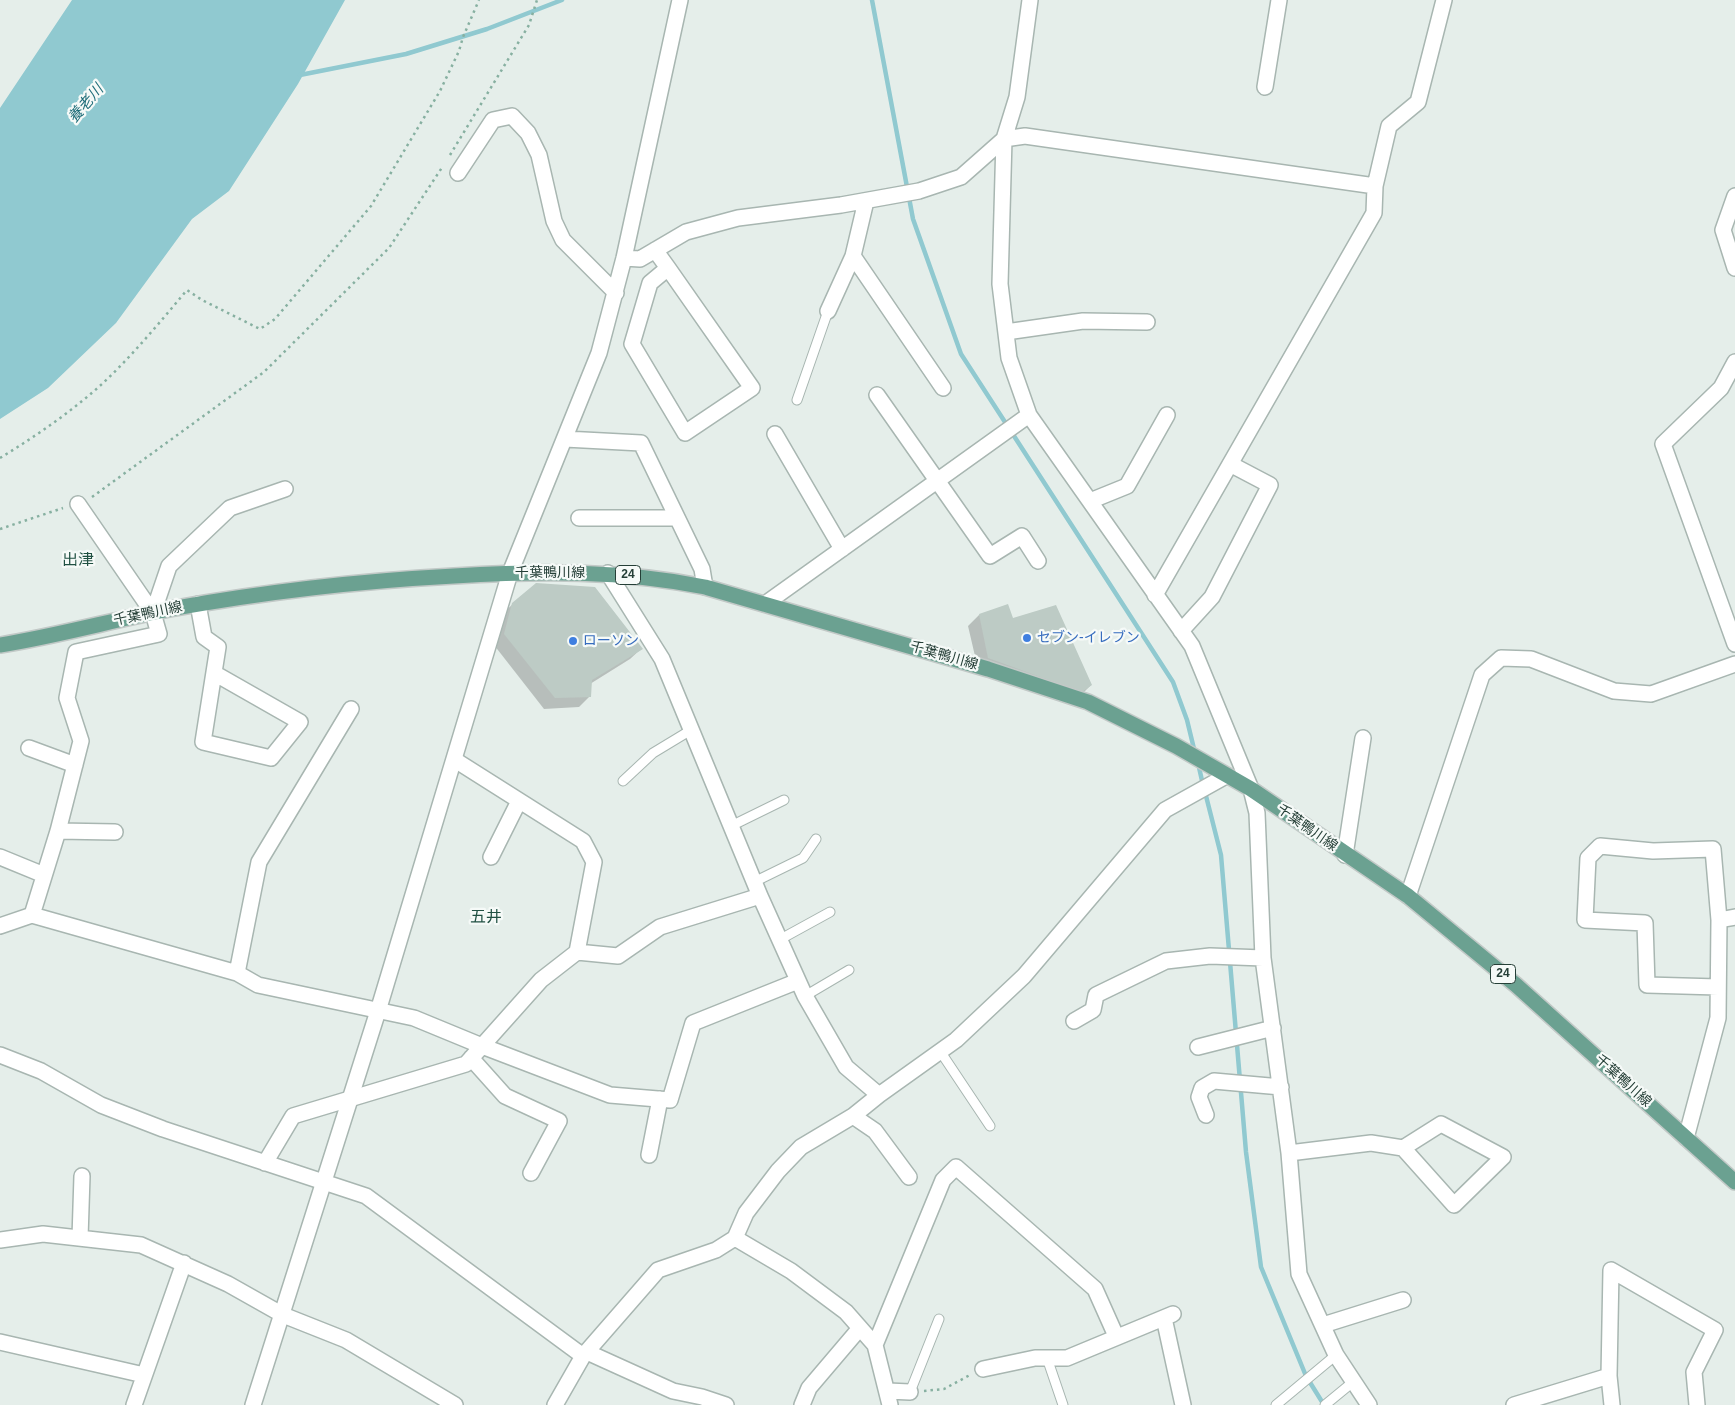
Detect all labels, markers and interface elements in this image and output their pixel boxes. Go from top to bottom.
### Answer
water label: 養老川 [64,81,108,127]
district label: 出津 [62,551,94,571]
street label: 千葉鴨川線 [515,565,585,581]
road number: 24 [616,566,640,584]
street label: 千葉鴨川線 [112,599,184,629]
place label: セブン-イレブン [1037,630,1140,646]
marker: セブン-イレブン [1021,632,1033,644]
place label: ローソン [583,633,639,649]
marker: ローソン [567,635,579,647]
street label: 千葉鴨川線 [908,638,980,674]
street label: 千葉鴨川線 [1274,801,1340,855]
district label: 五井 [470,908,502,928]
road number: 24 [1490,964,1516,984]
street label: 千葉鴨川線 [1591,1051,1655,1111]

